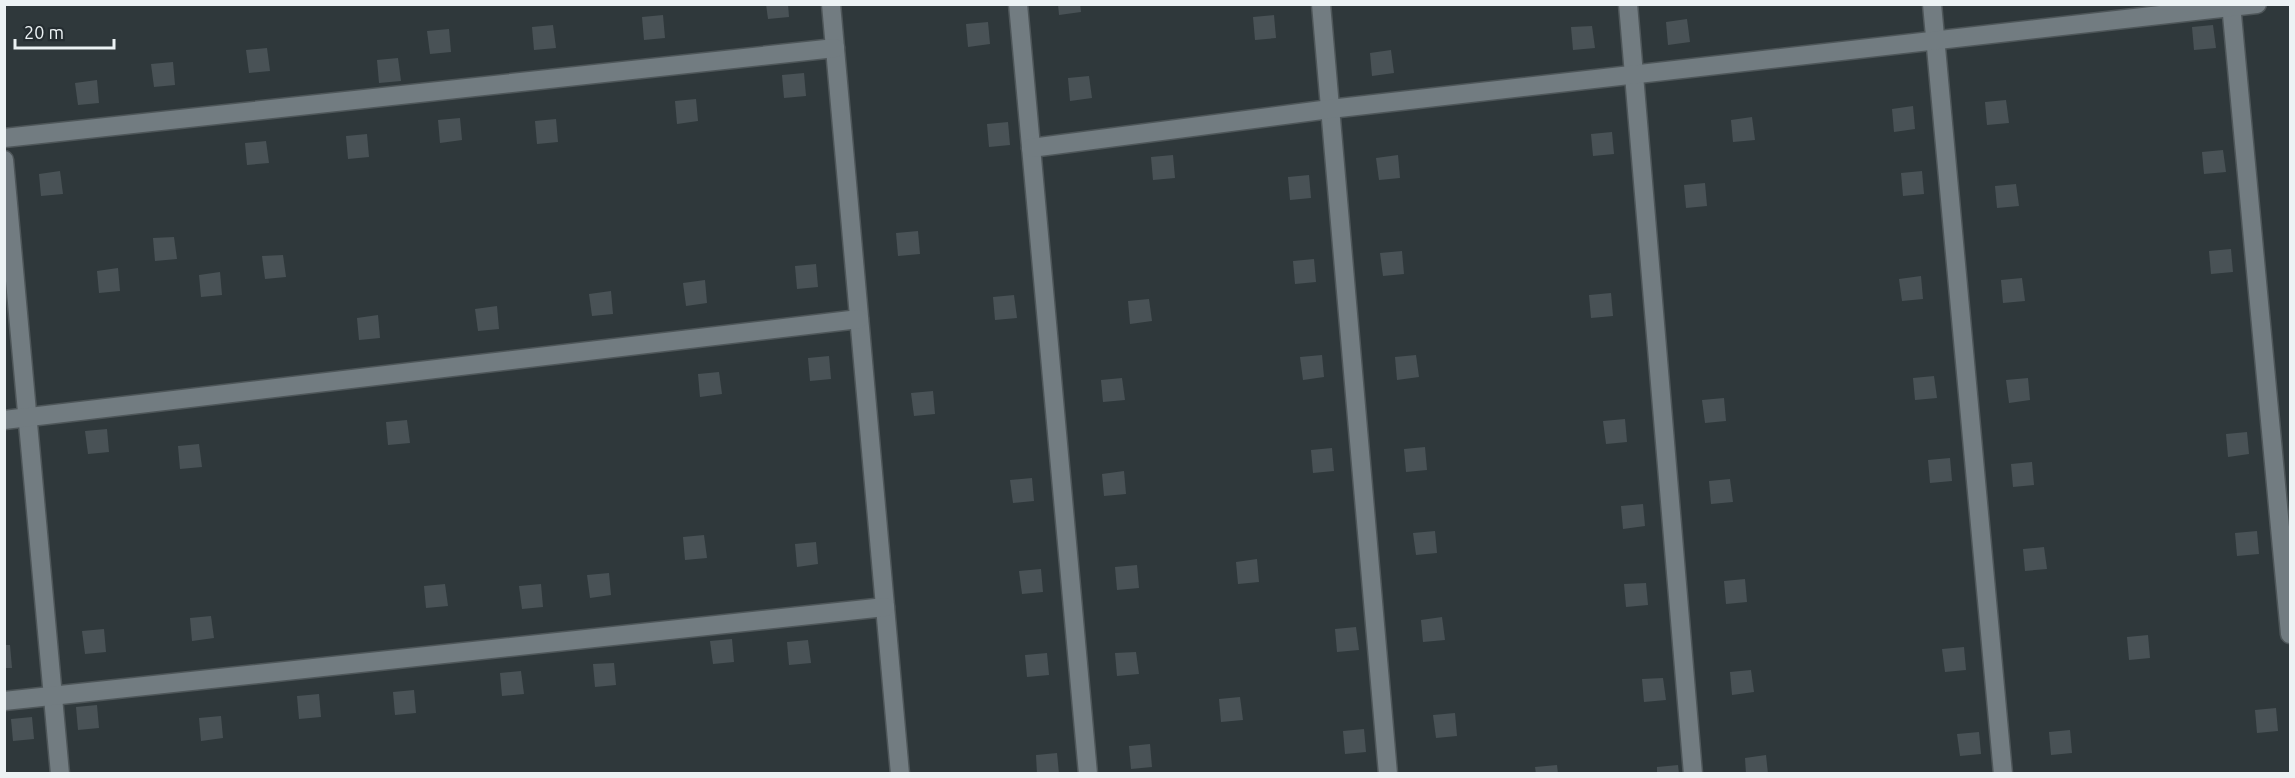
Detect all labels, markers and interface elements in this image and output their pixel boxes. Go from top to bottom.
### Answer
scale bar [15,12,114,50]
text: 20 m [24,22,64,42]

